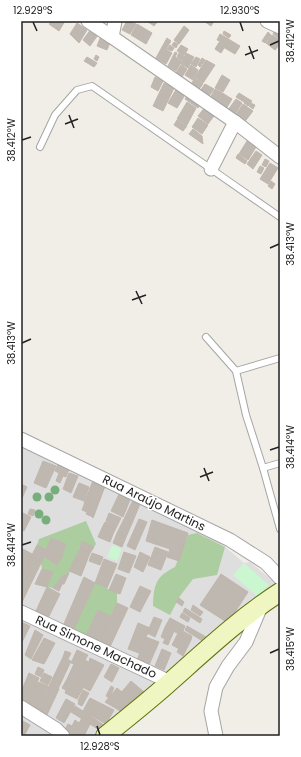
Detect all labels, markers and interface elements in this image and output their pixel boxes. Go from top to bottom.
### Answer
text: 12.929°S [13,3,53,18]
text: 12.930°S [220,3,260,18]
text: 38.412°W [283,19,298,63]
text: 38.412°W [4,118,19,162]
text: 38.413°W [283,222,298,266]
text: 38.413°W [4,321,19,365]
text: 38.414°W [283,425,298,469]
street label: Rua Araújo Martins [100,470,209,535]
text: 38.414°W [4,523,19,567]
street label: Rua Simone Machado [33,611,160,682]
text: 38.415°W [283,627,298,671]
text: 12.928°S [80,739,120,754]

